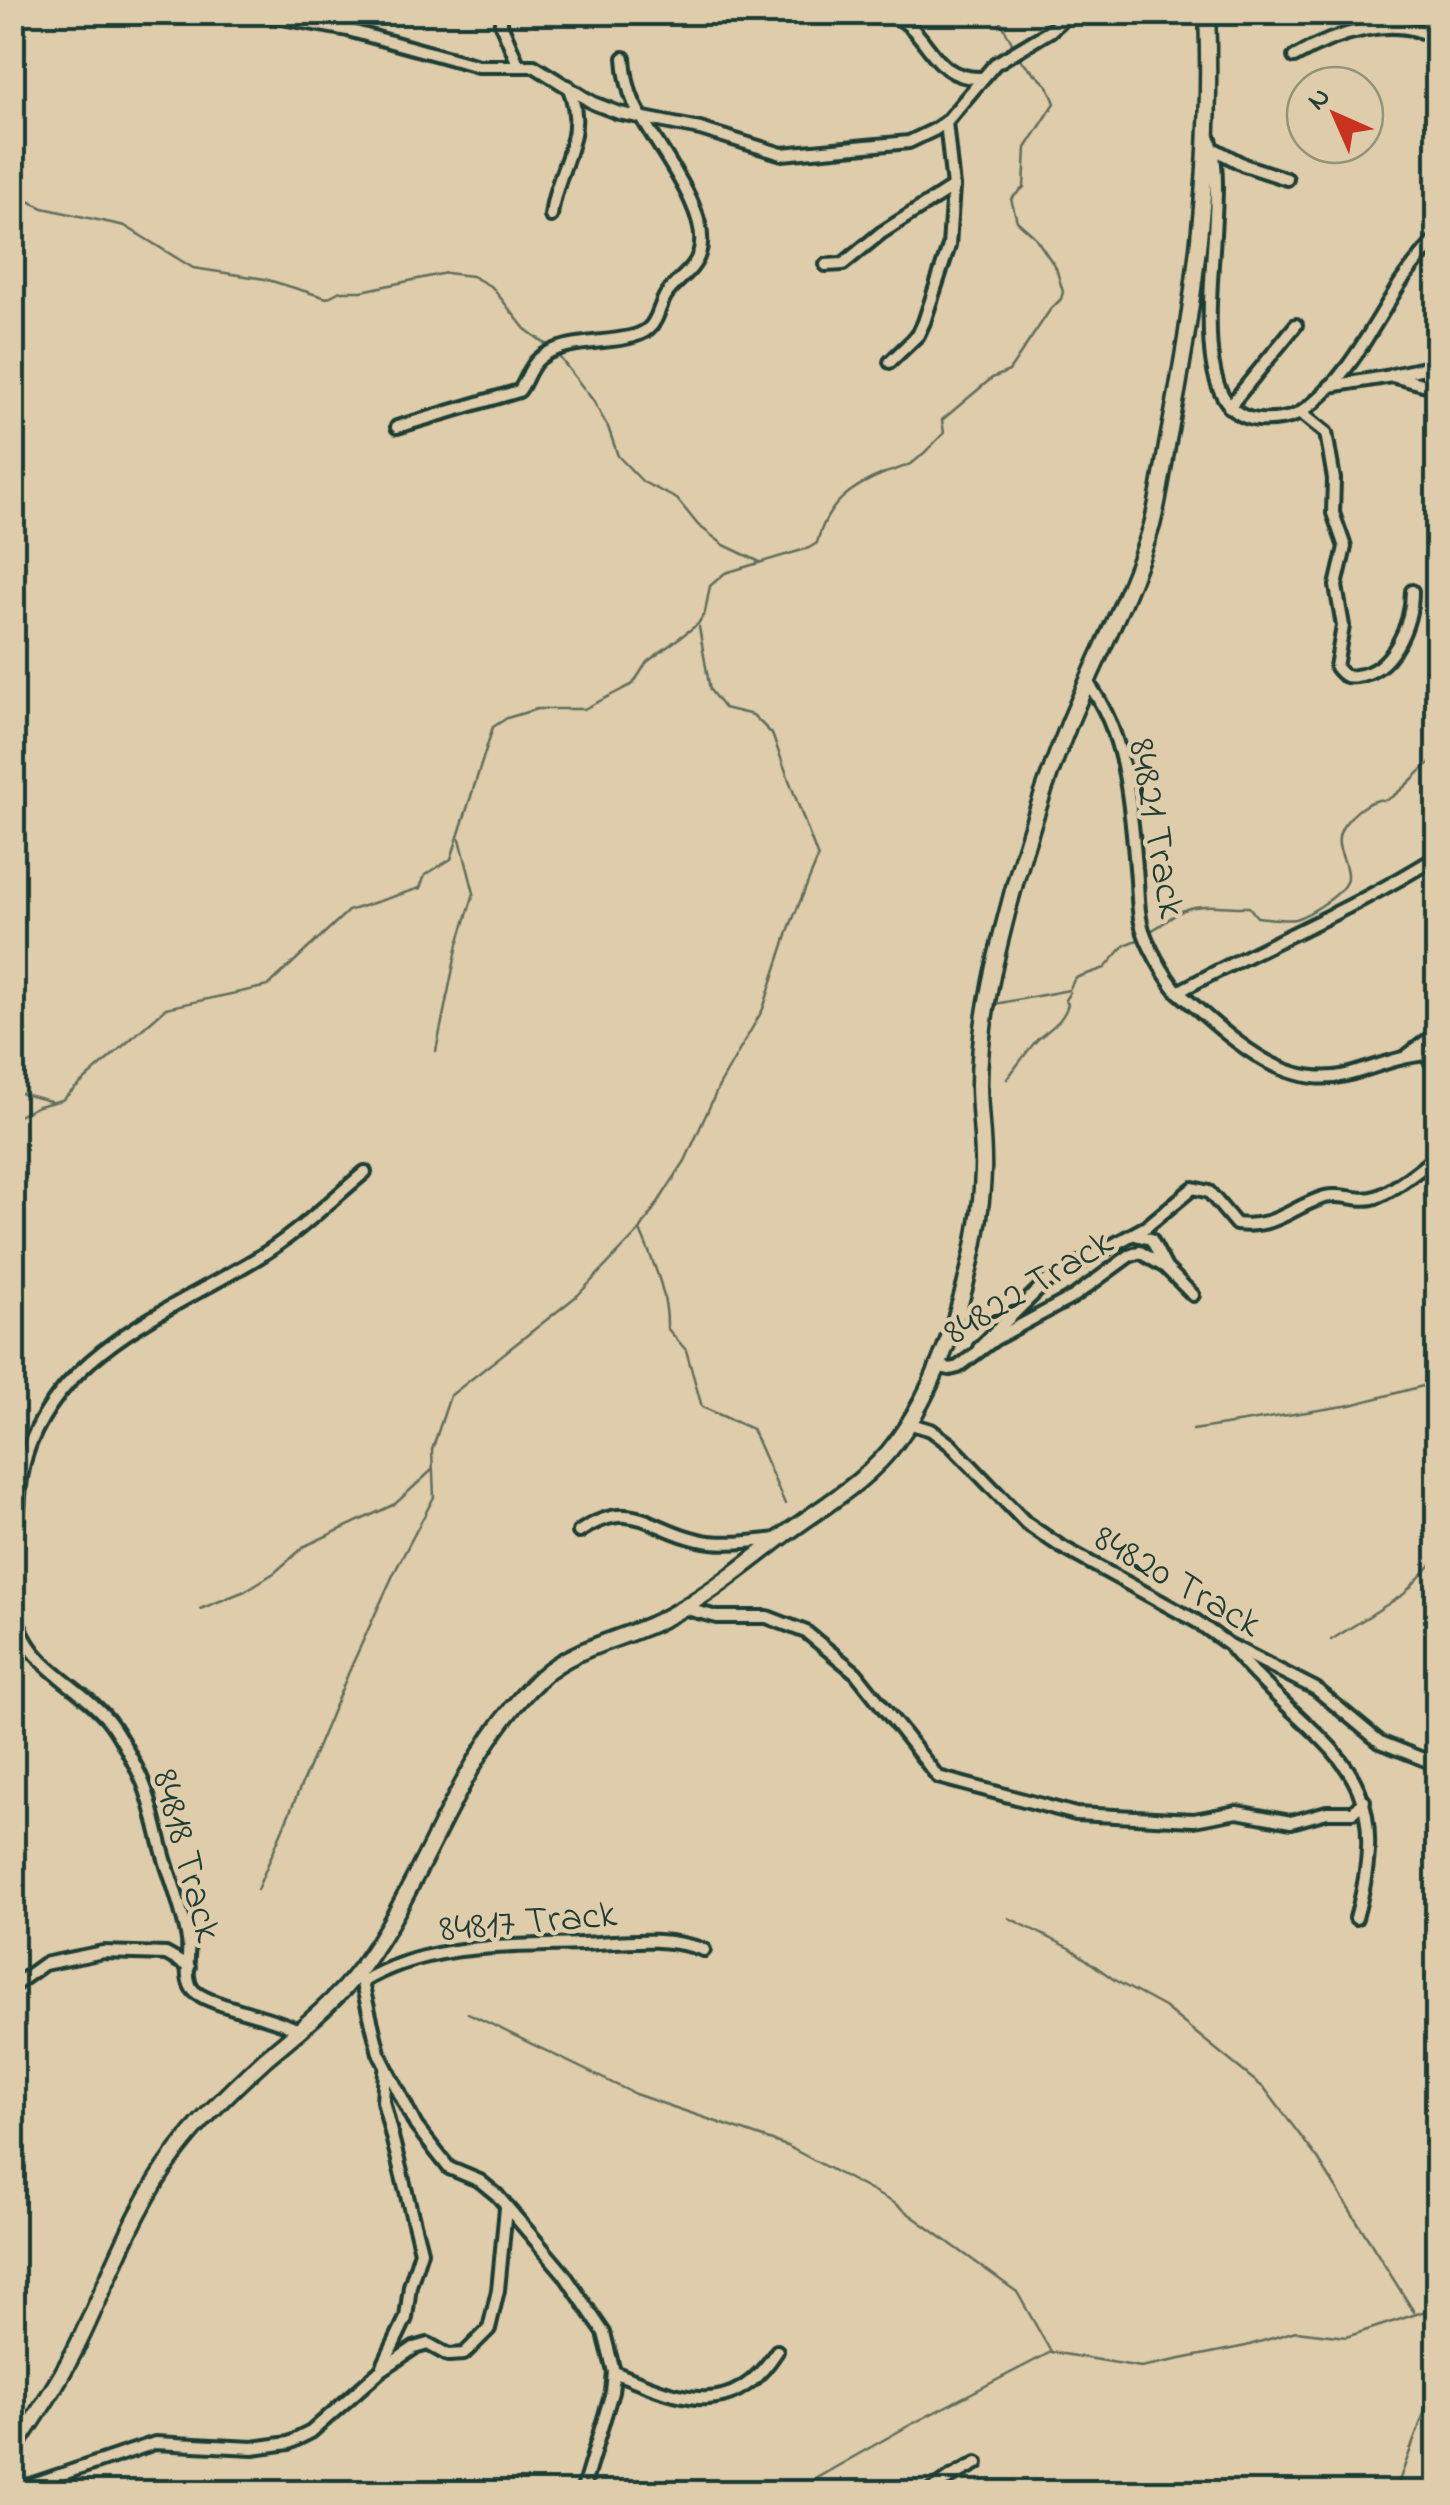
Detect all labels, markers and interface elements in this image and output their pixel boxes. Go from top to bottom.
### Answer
north arrow [1285,65,1385,165]
text: N [1299,79,1341,121]
street label: 84821 Track [1110,734,1199,924]
street label: 84822 Track [933,1215,1126,1363]
street label: 84820 Track [1082,1511,1272,1655]
street label: 84818 Track [133,1763,236,1949]
street label: 84817 Track [437,1886,620,1961]

